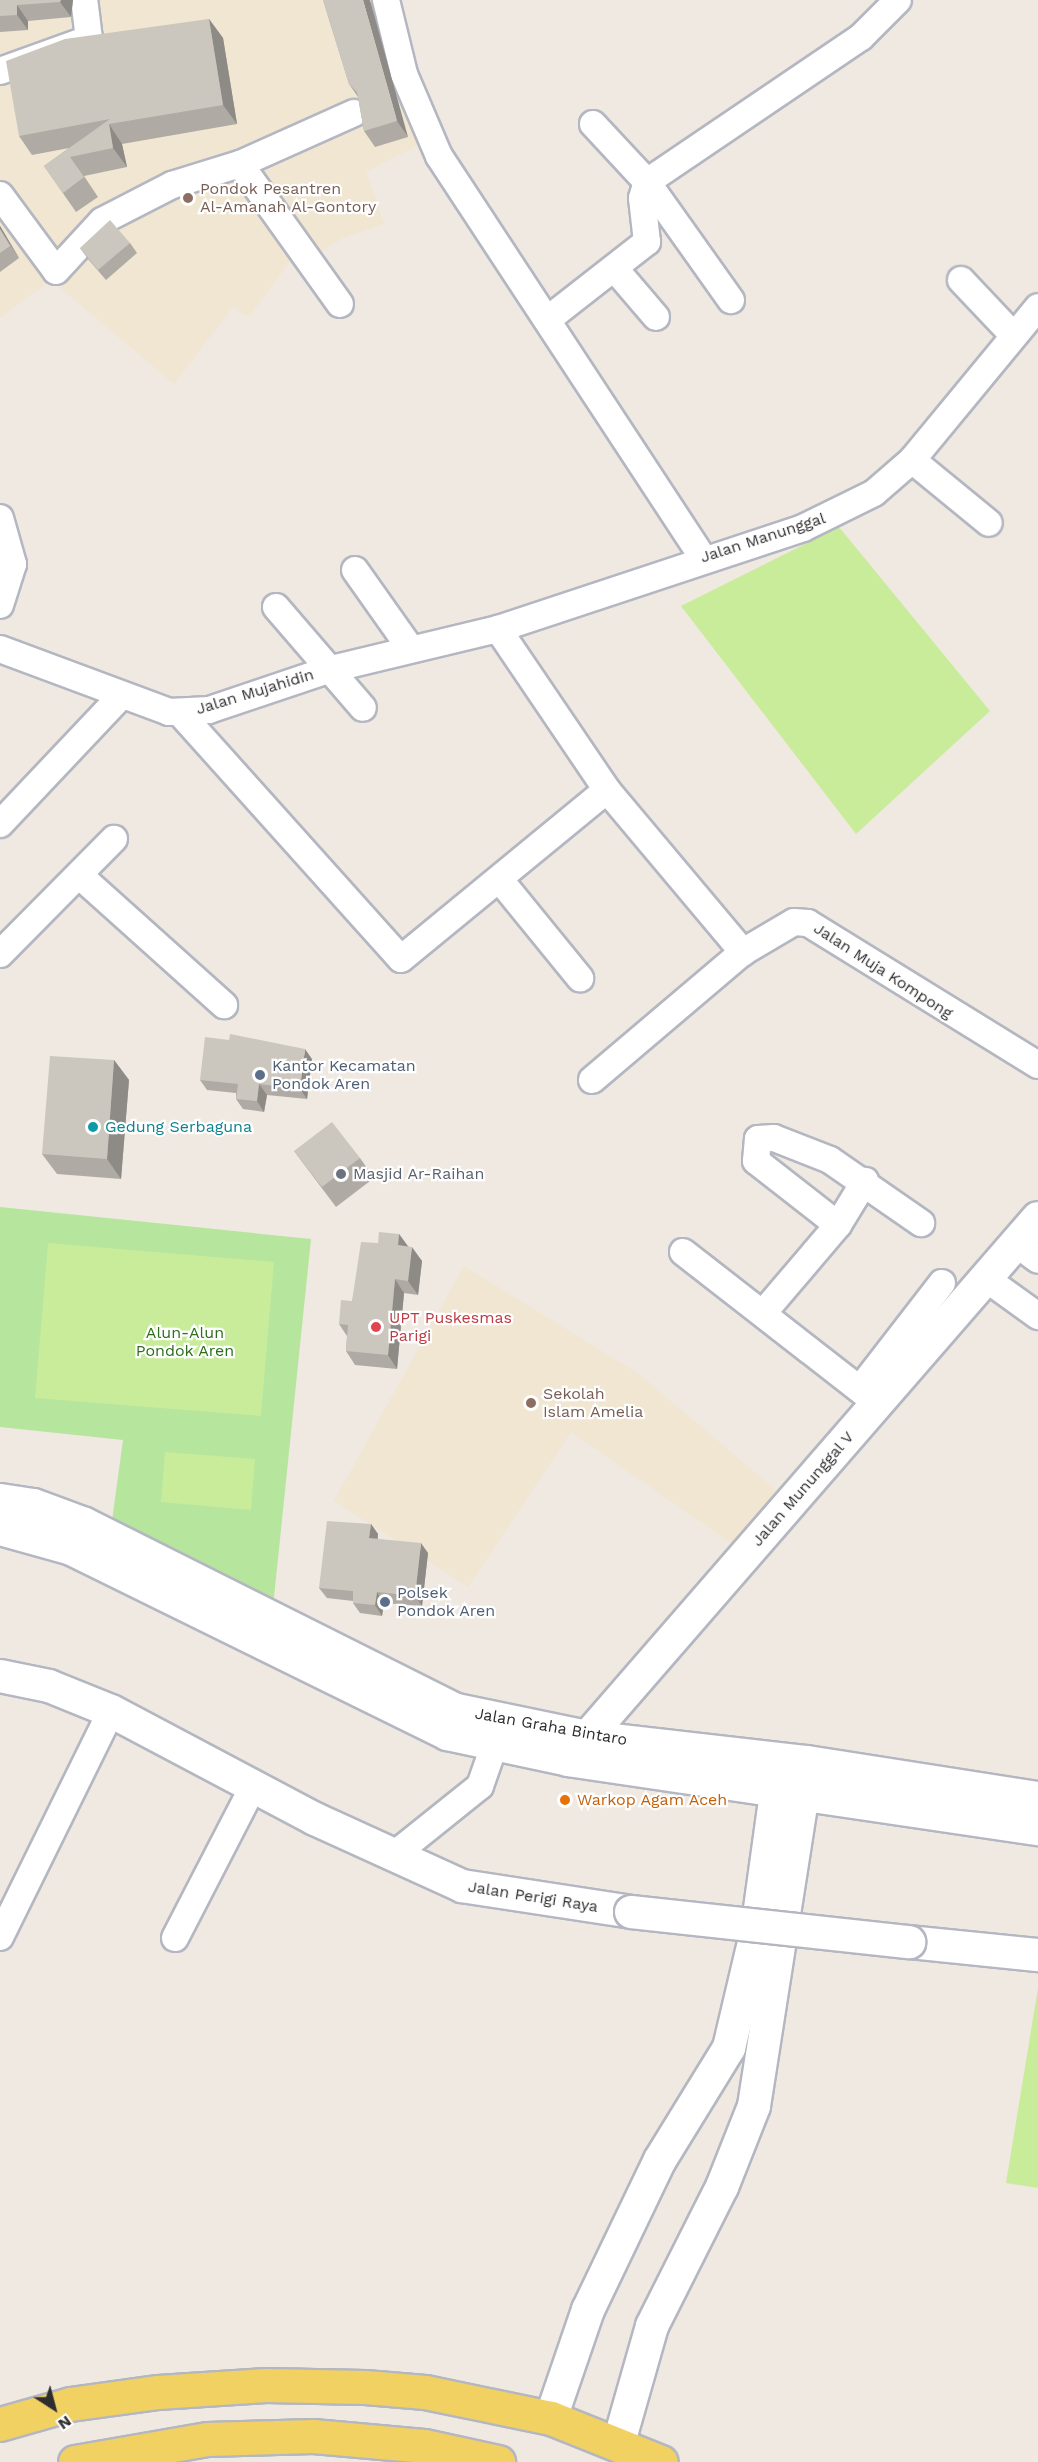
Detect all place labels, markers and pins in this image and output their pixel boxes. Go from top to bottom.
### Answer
place label: Pondok Pesantren Al-Amanah Al-Gontory [200,179,377,217]
marker: Pondok Pesantren Al-Amanah Al-Gontory [181,191,195,205]
place label: Kantor Kecamatan Pondok Aren [272,1056,416,1094]
marker: Kantor Kecamatan Pondok Aren [253,1068,267,1082]
place label: Gedung Serbaguna [105,1117,252,1137]
marker: Gedung Serbaguna [86,1120,100,1134]
place label: Masjid Ar-Raihan [353,1164,485,1184]
marker: Masjid Ar-Raihan [334,1167,348,1181]
place label: UPT Puskesmas Parigi [389,1308,512,1346]
marker: UPT Puskesmas Parigi [367,1318,385,1336]
place label: Sekolah Islam Amelia [543,1384,644,1422]
marker: Sekolah Islam Amelia [524,1396,538,1410]
place label: Polsek Pondok Aren [397,1583,496,1621]
marker: Polsek Pondok Aren [378,1595,392,1609]
place label: Warkop Agam Aceh [577,1790,729,1810]
marker: Warkop Agam Aceh [558,1793,572,1807]

